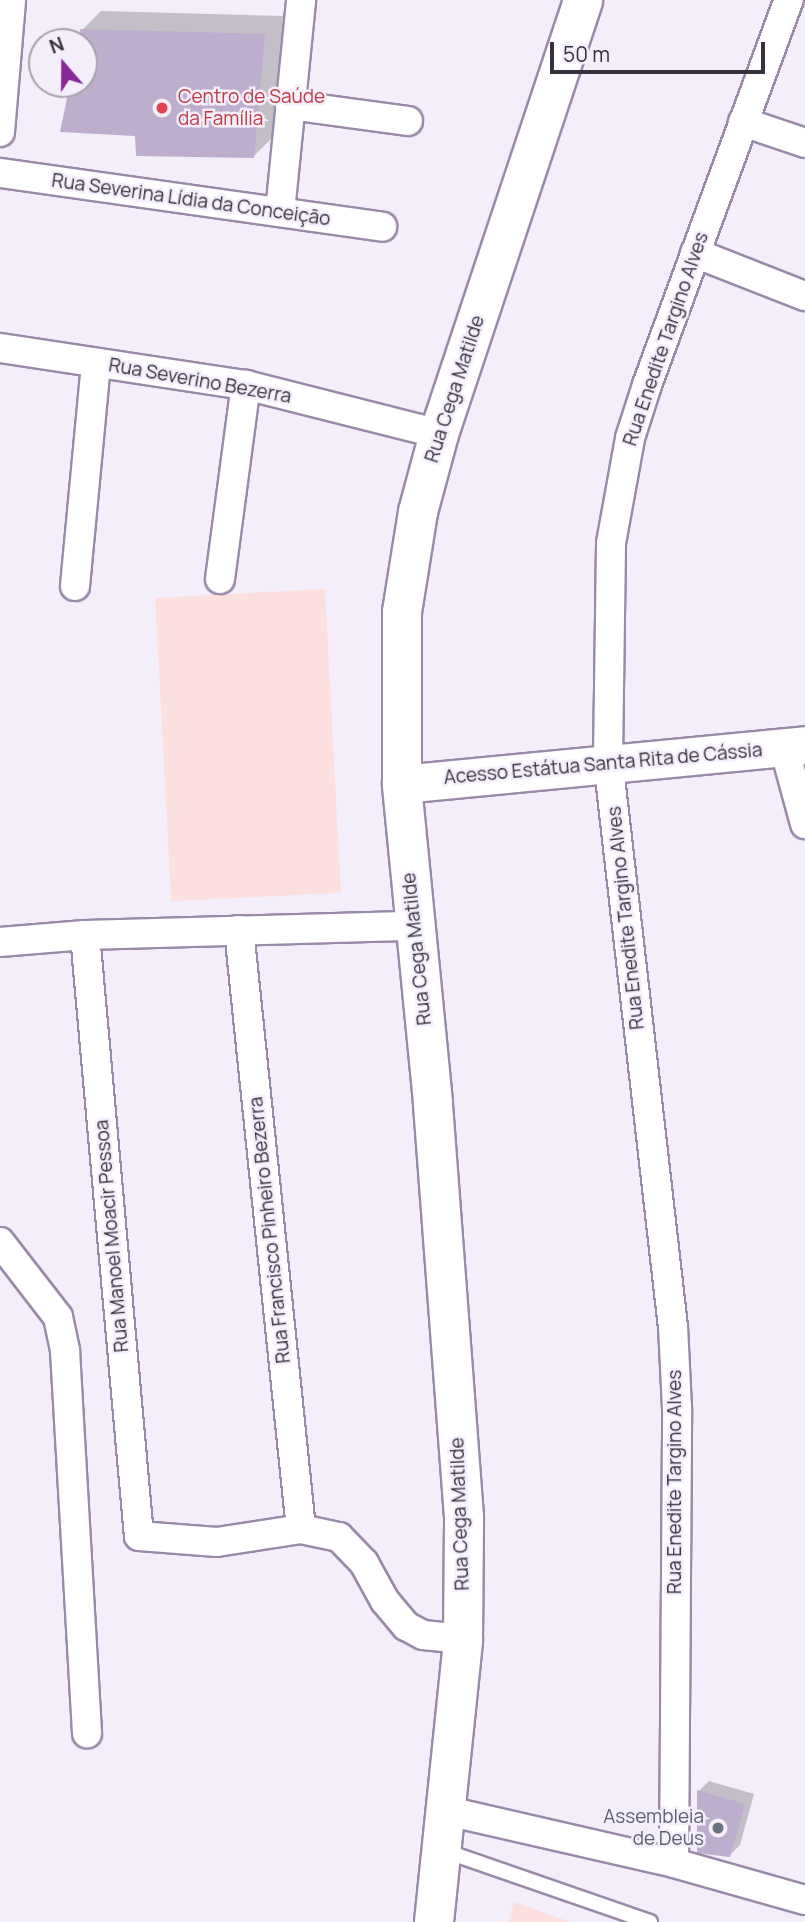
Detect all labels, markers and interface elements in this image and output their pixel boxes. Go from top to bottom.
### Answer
north arrow [28,28,98,98]
scale bar [553,28,768,72]
text: N [46,31,67,60]
text: 50 m [563,40,610,68]
place label: Centro de Saúde da Família [178,86,325,130]
marker: Centro de Saúde da Família [152,98,172,118]
street label: Rua Severina Lídia da Conceição [50,169,332,231]
street label: Rua Enedite Targino Alves [619,229,713,449]
street label: Rua Cega Matilde [420,313,490,465]
street label: Rua Severino Bezerra [107,354,293,408]
street label: Acesso Estátua Santa Rita de Cássia [443,739,763,789]
street label: Rua Enedite Targino Alves [603,805,649,1031]
street label: Rua Cega Matilde [398,872,436,1026]
street label: Rua Francisco Pinheiro Bezerra [245,1095,295,1365]
street label: Rua Manoel Moacir Pessoa [90,1119,134,1353]
street label: Rua Enedite Targino Alves [664,1370,686,1594]
street label: Rua Cega Matilde [446,1437,474,1591]
place label: Assembleia de Deus [603,1806,704,1850]
marker: Assembleia de Deus [710,1820,726,1836]

